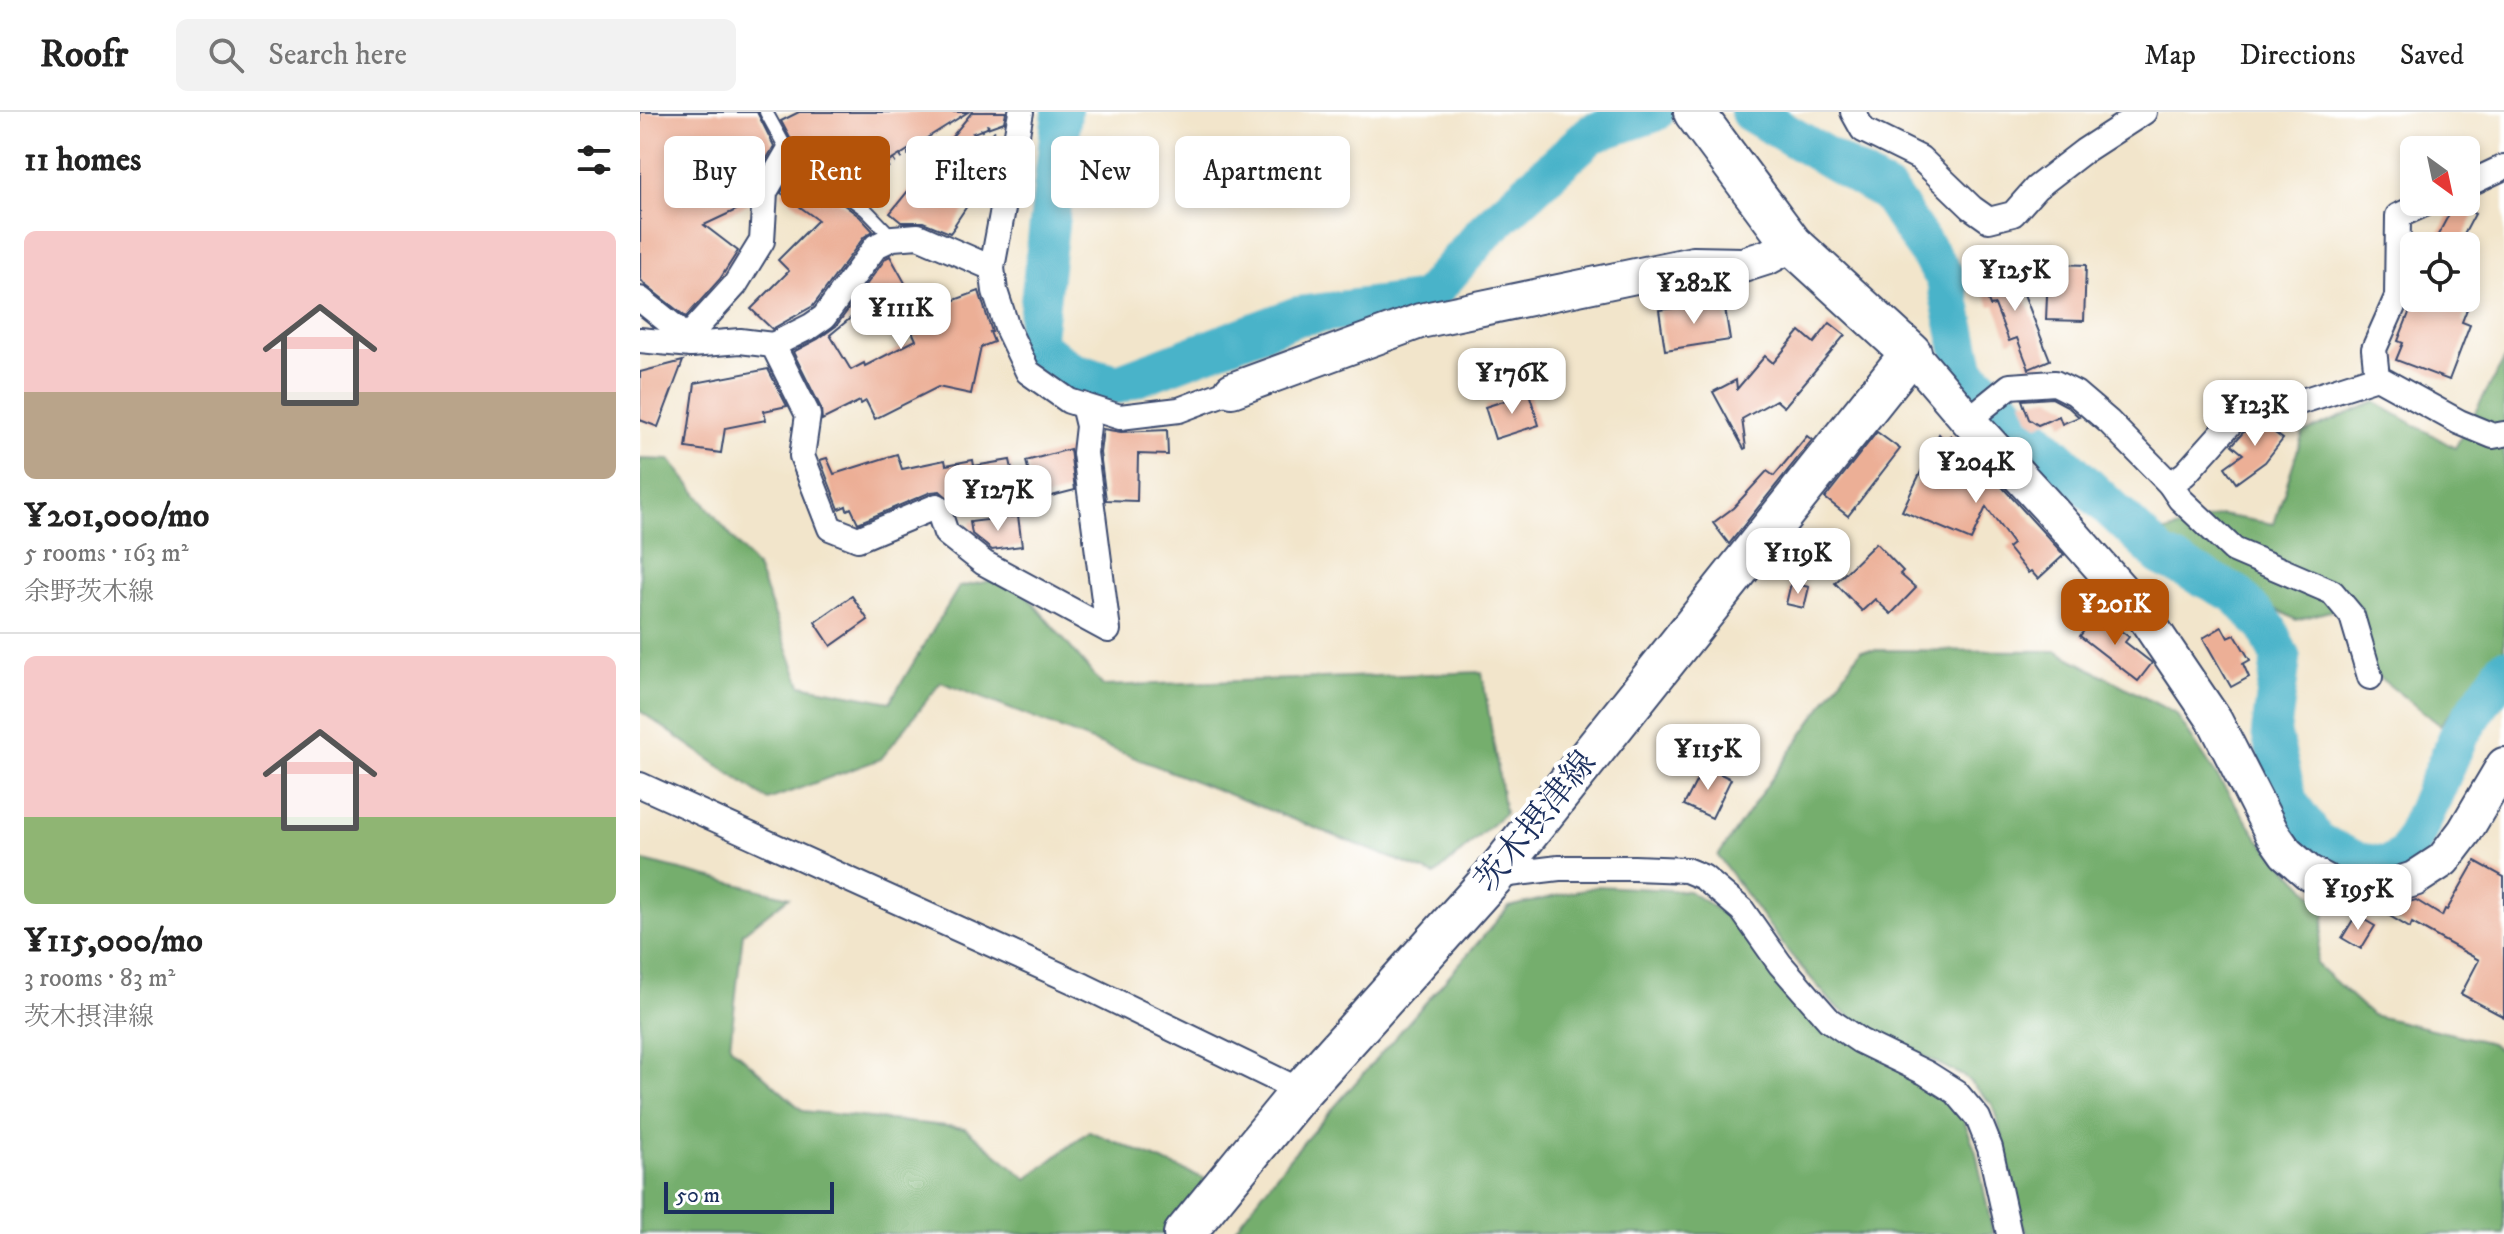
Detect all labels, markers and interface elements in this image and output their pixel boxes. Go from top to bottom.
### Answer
search box [176,19,736,91]
text: Roofr [40,31,128,79]
icon: search [204,33,248,77]
text: Search here [268,37,407,74]
text: Map [2144,38,2196,73]
text: Directions [2240,38,2356,73]
text: Saved [2400,38,2464,73]
chip: Buy [664,136,765,208]
chip: Rent [781,136,890,208]
chip: Filters [906,136,1035,208]
chip: New [1051,136,1159,208]
chip: Apartment [1175,136,1350,208]
north arrow [2400,136,2480,216]
map controls [2400,136,2480,312]
icon: filters [572,138,616,182]
text: 11 homes [24,139,141,181]
button: locate [2400,232,2480,312]
pin: ¥125K [1959,245,2071,313]
text: ¥125K [1980,254,2050,287]
pin: ¥282K [1638,258,1750,326]
text: ¥282K [1657,267,1731,300]
icon: home [248,283,392,427]
pin: ¥111K [845,283,957,351]
text: ¥111K [869,292,933,325]
pin: ¥176K [1456,348,1568,416]
text: ¥176K [1476,357,1548,390]
pin: ¥123K [2199,380,2311,448]
text: ¥123K [2221,389,2289,422]
pin: ¥204K [1920,437,2032,505]
text: ¥204K [1937,446,2015,479]
pin: ¥127K [942,465,1054,533]
text: ¥127K [962,474,1034,507]
text: ¥201,000/mo [24,495,209,537]
pin: ¥119K [1742,528,1854,596]
text: 5 rooms · 163 m² [24,537,189,570]
text: ¥119K [1764,537,1832,570]
text: 余野茨木線 [24,576,154,609]
pin: ¥201K [2059,579,2171,647]
text: ¥201K [2079,588,2151,621]
icon: home [248,708,392,852]
pin: ¥115K [1652,724,1764,792]
text: ¥115K [1674,733,1742,766]
street label: 茨木摂津線 [1466,743,1606,901]
pin: ¥195K [2302,864,2414,932]
text: ¥195K [2322,873,2394,906]
text: ¥115,000/mo [24,920,203,962]
text: 3 rooms · 83 m² [24,962,175,995]
text: 茨木摂津線 [24,1001,154,1034]
scale bar [664,1178,834,1214]
text: 50 m [676,1182,720,1209]

